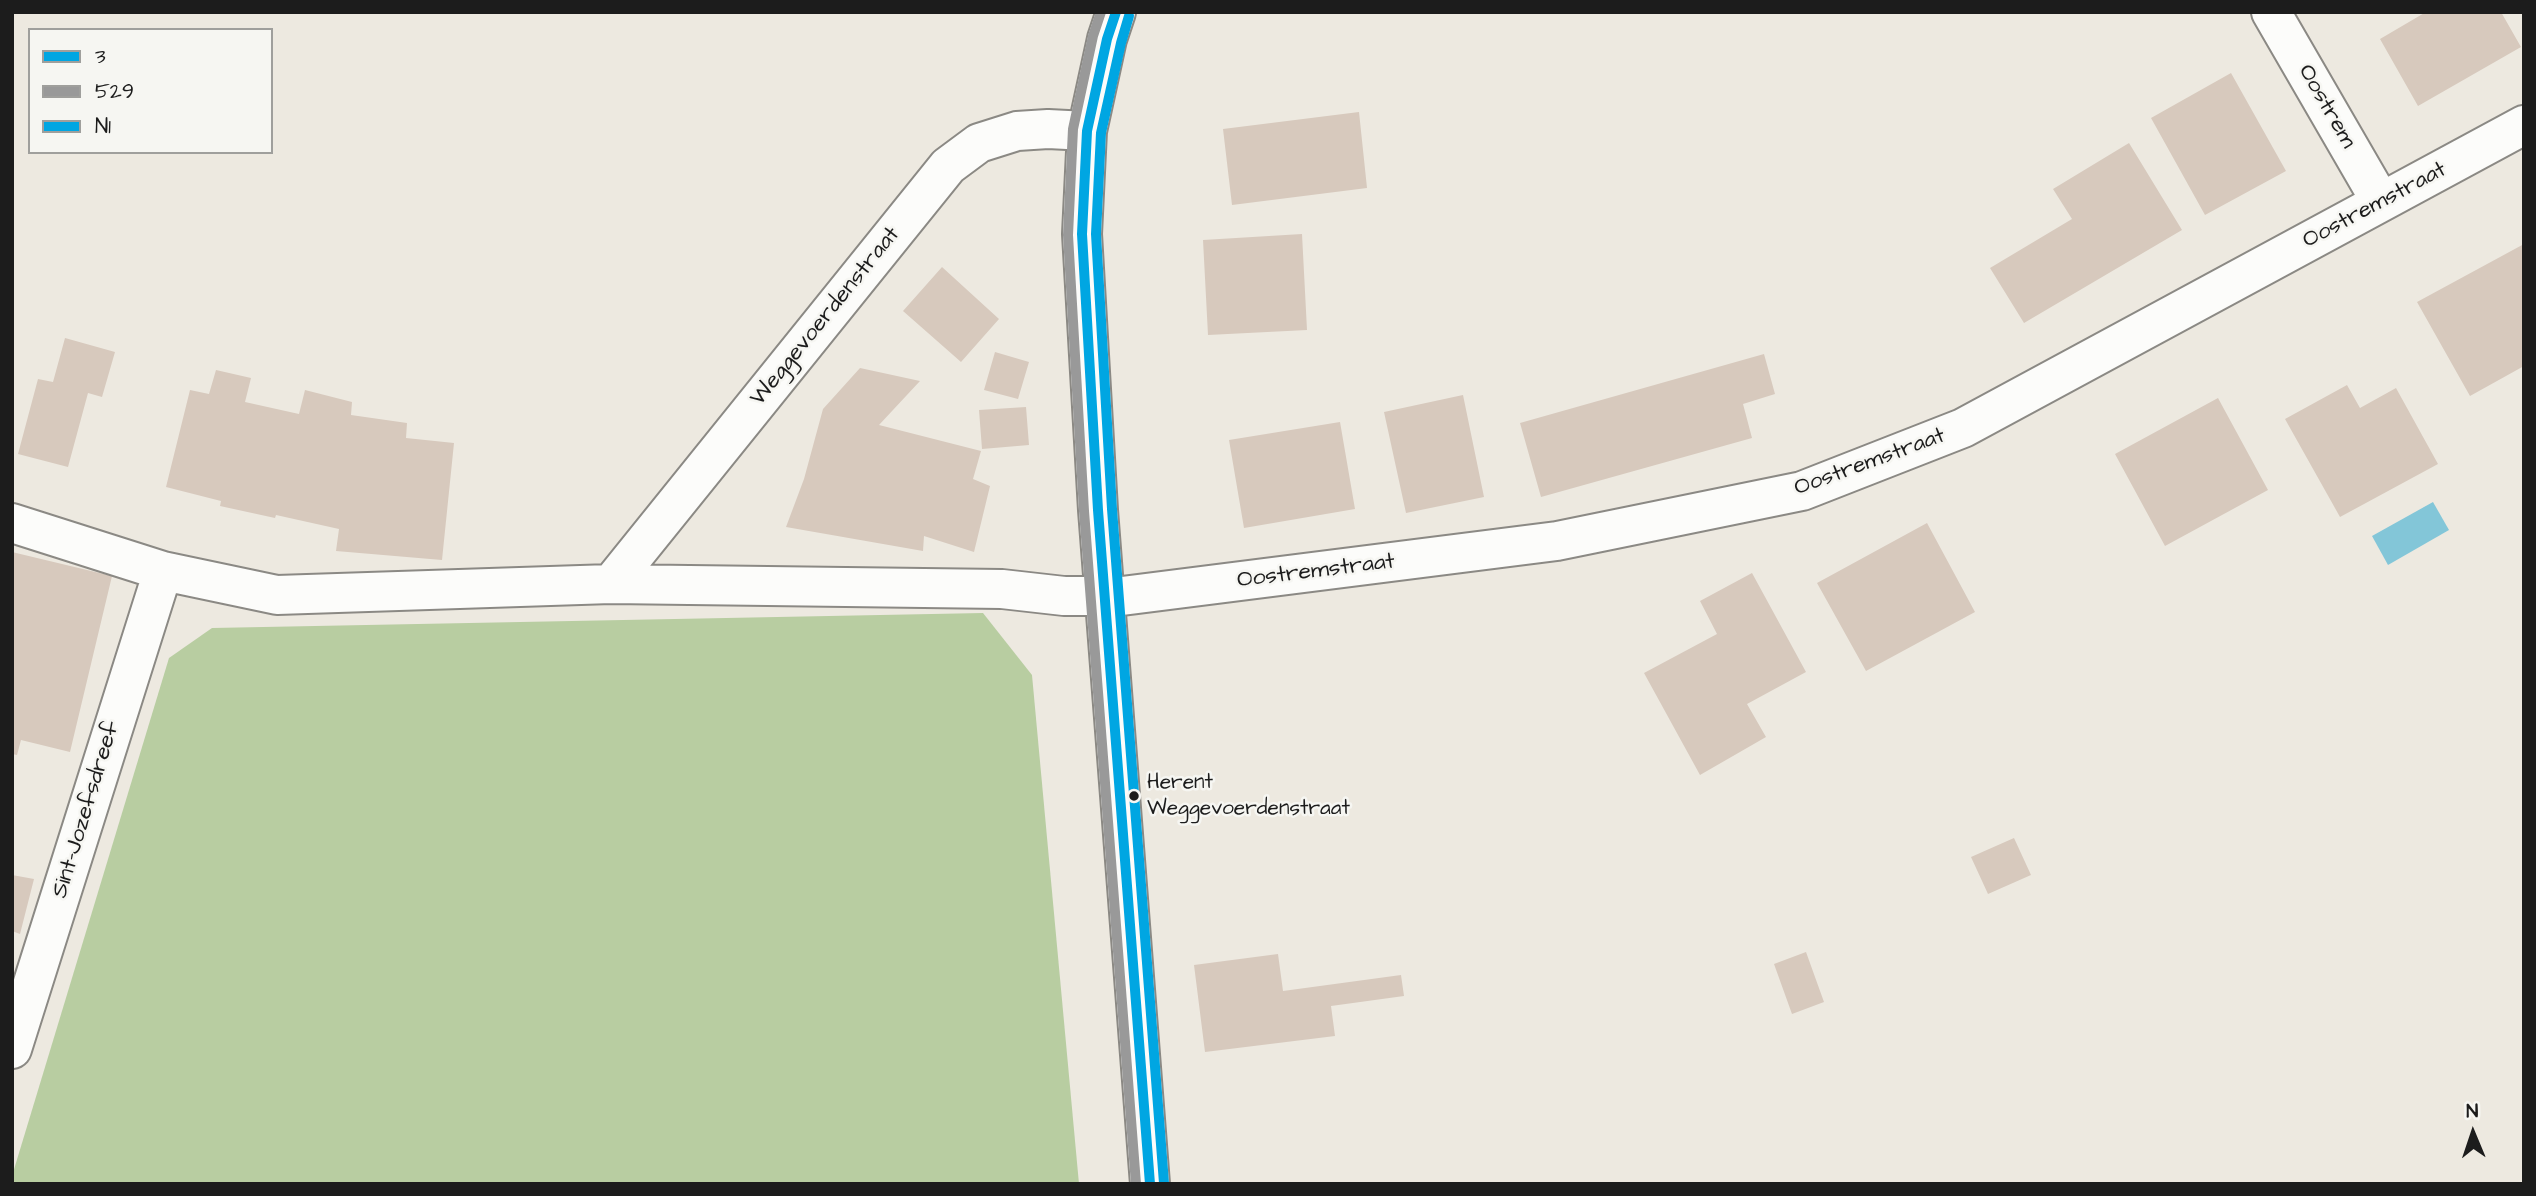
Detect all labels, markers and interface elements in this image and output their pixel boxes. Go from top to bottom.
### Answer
legend [28,28,273,154]
text: 3 [95,42,106,71]
street label: Oostrem [2291,60,2361,154]
text: 529 [95,77,134,106]
text: N1 [95,112,111,141]
street label: Oostremstraat [2299,157,2451,255]
street label: Weggevoerdenstraat [745,222,907,412]
street label: Oostremstraat [1791,423,1949,503]
street label: Oostremstraat [1236,549,1396,595]
street label: Sint-Jozefsdreef [47,718,127,902]
place label: Herent Weggevoerdenstraat [1147,771,1350,821]
marker: Herent Weggevoerdenstraat [1127,789,1141,803]
north arrow [2438,1098,2508,1168]
text: N [2466,1098,2479,1125]

